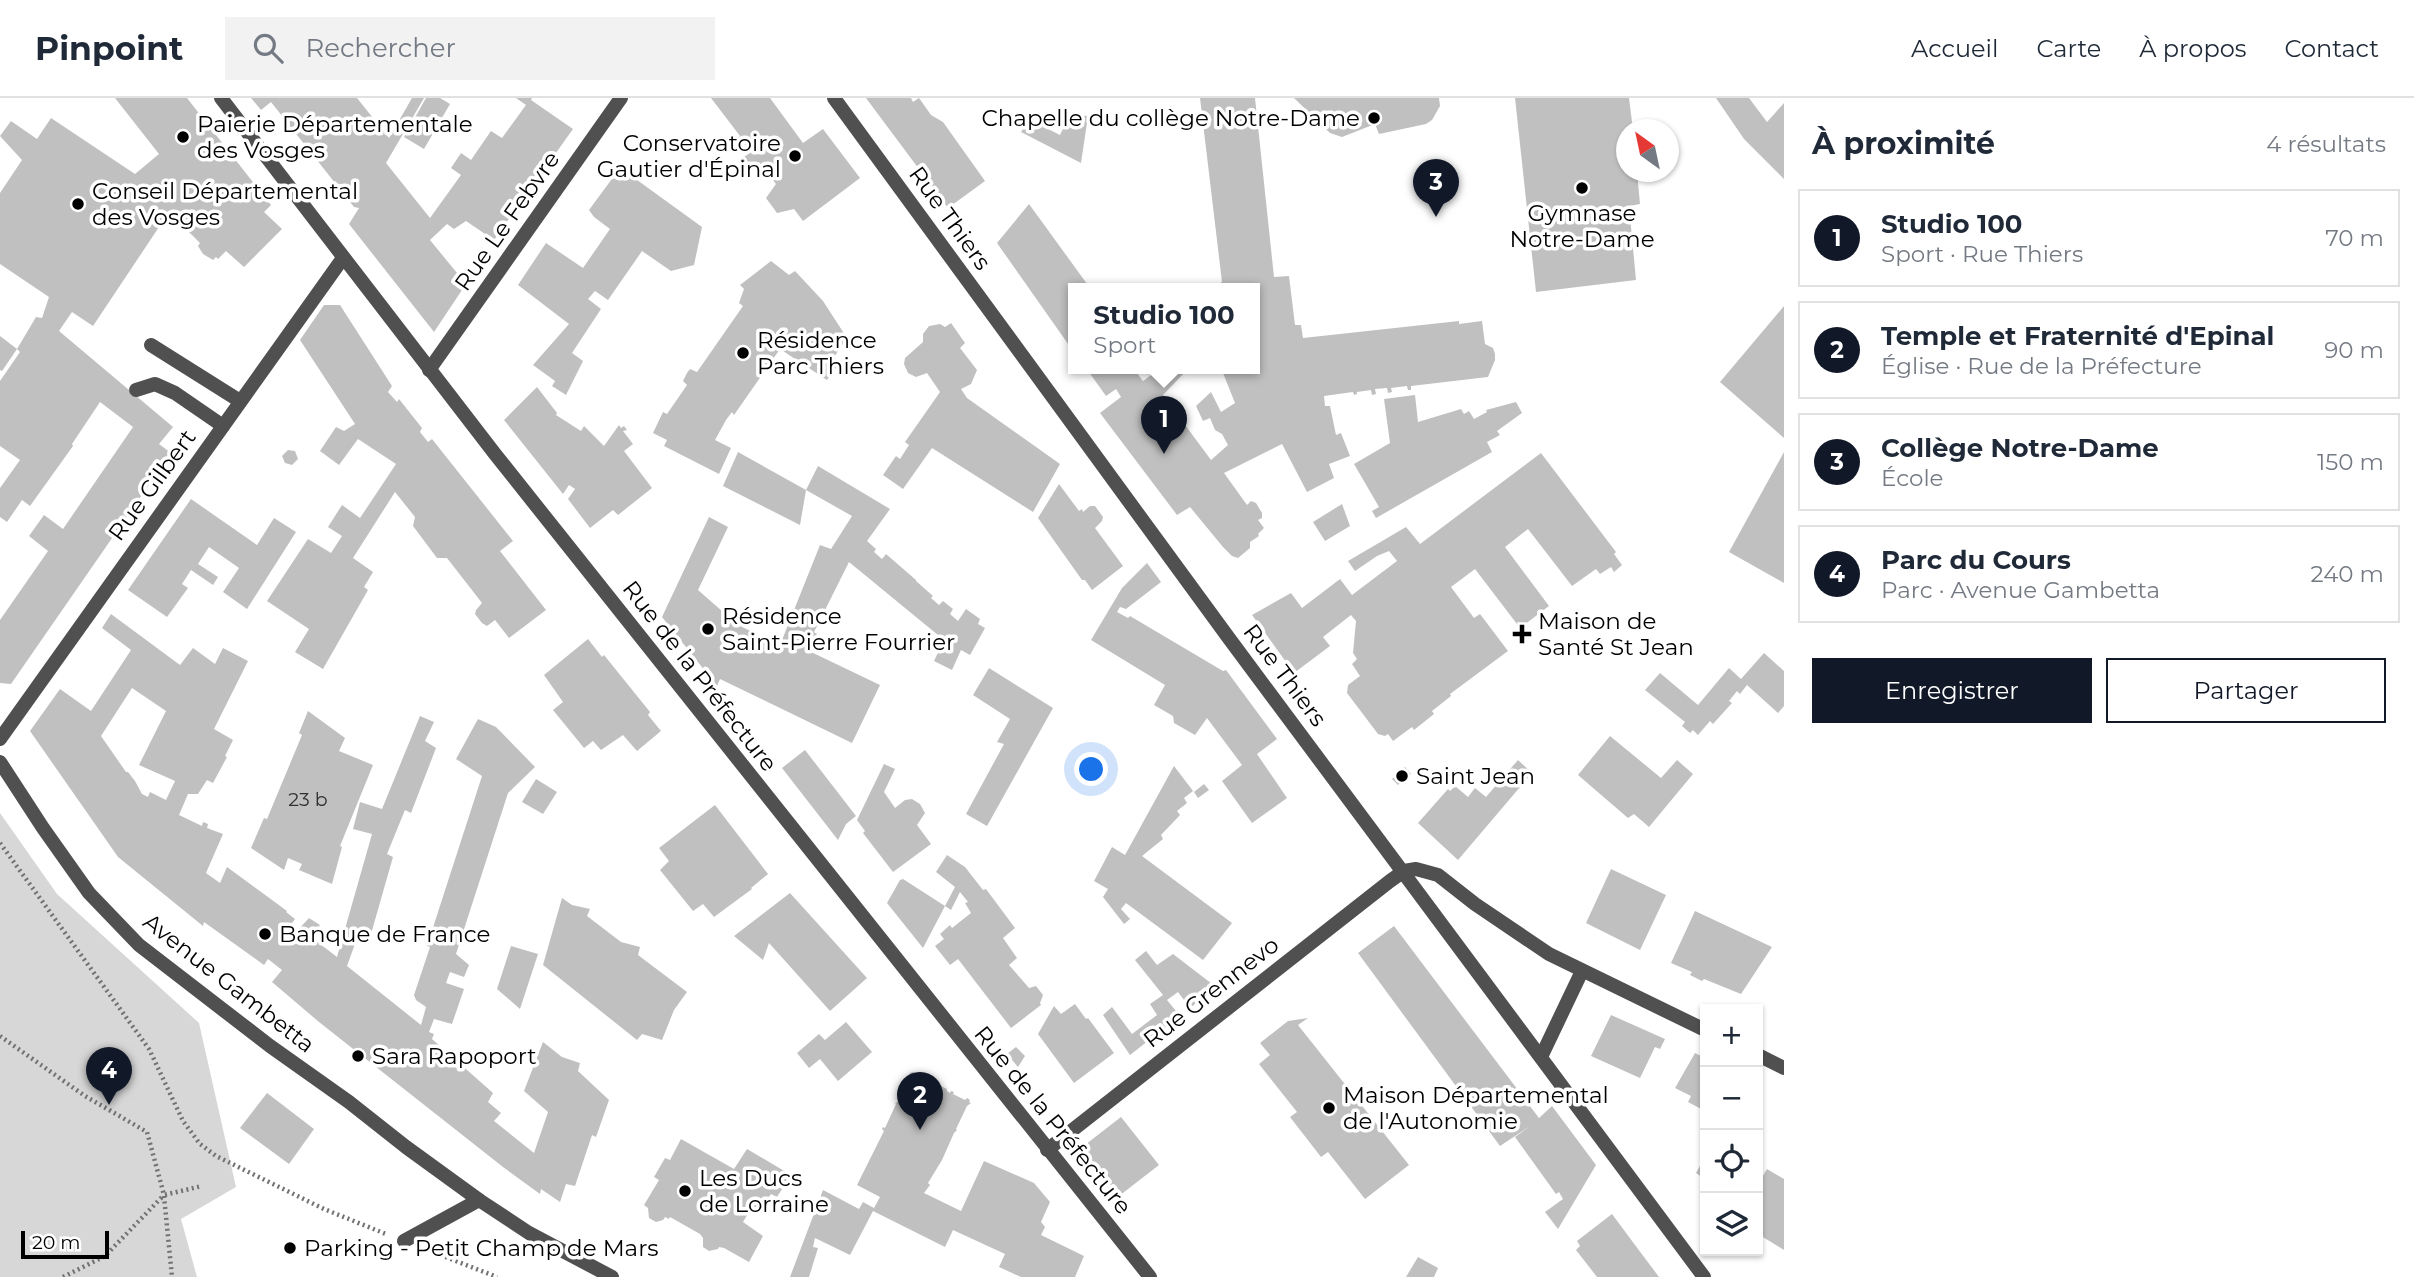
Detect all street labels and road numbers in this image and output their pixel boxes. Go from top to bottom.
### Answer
street label: Rue Le Febvre [449,146,565,296]
street label: Rue Thiers [903,161,997,275]
street label: Rue Gilbert [102,424,202,546]
street label: Rue de la Préfecture [617,575,783,777]
street label: Rue Thiers [1237,618,1333,732]
street label: Avenue Gambetta [138,907,320,1059]
street label: Rue Grennevo [1138,931,1284,1053]
street label: Rue de la Préfecture [968,1020,1138,1220]

